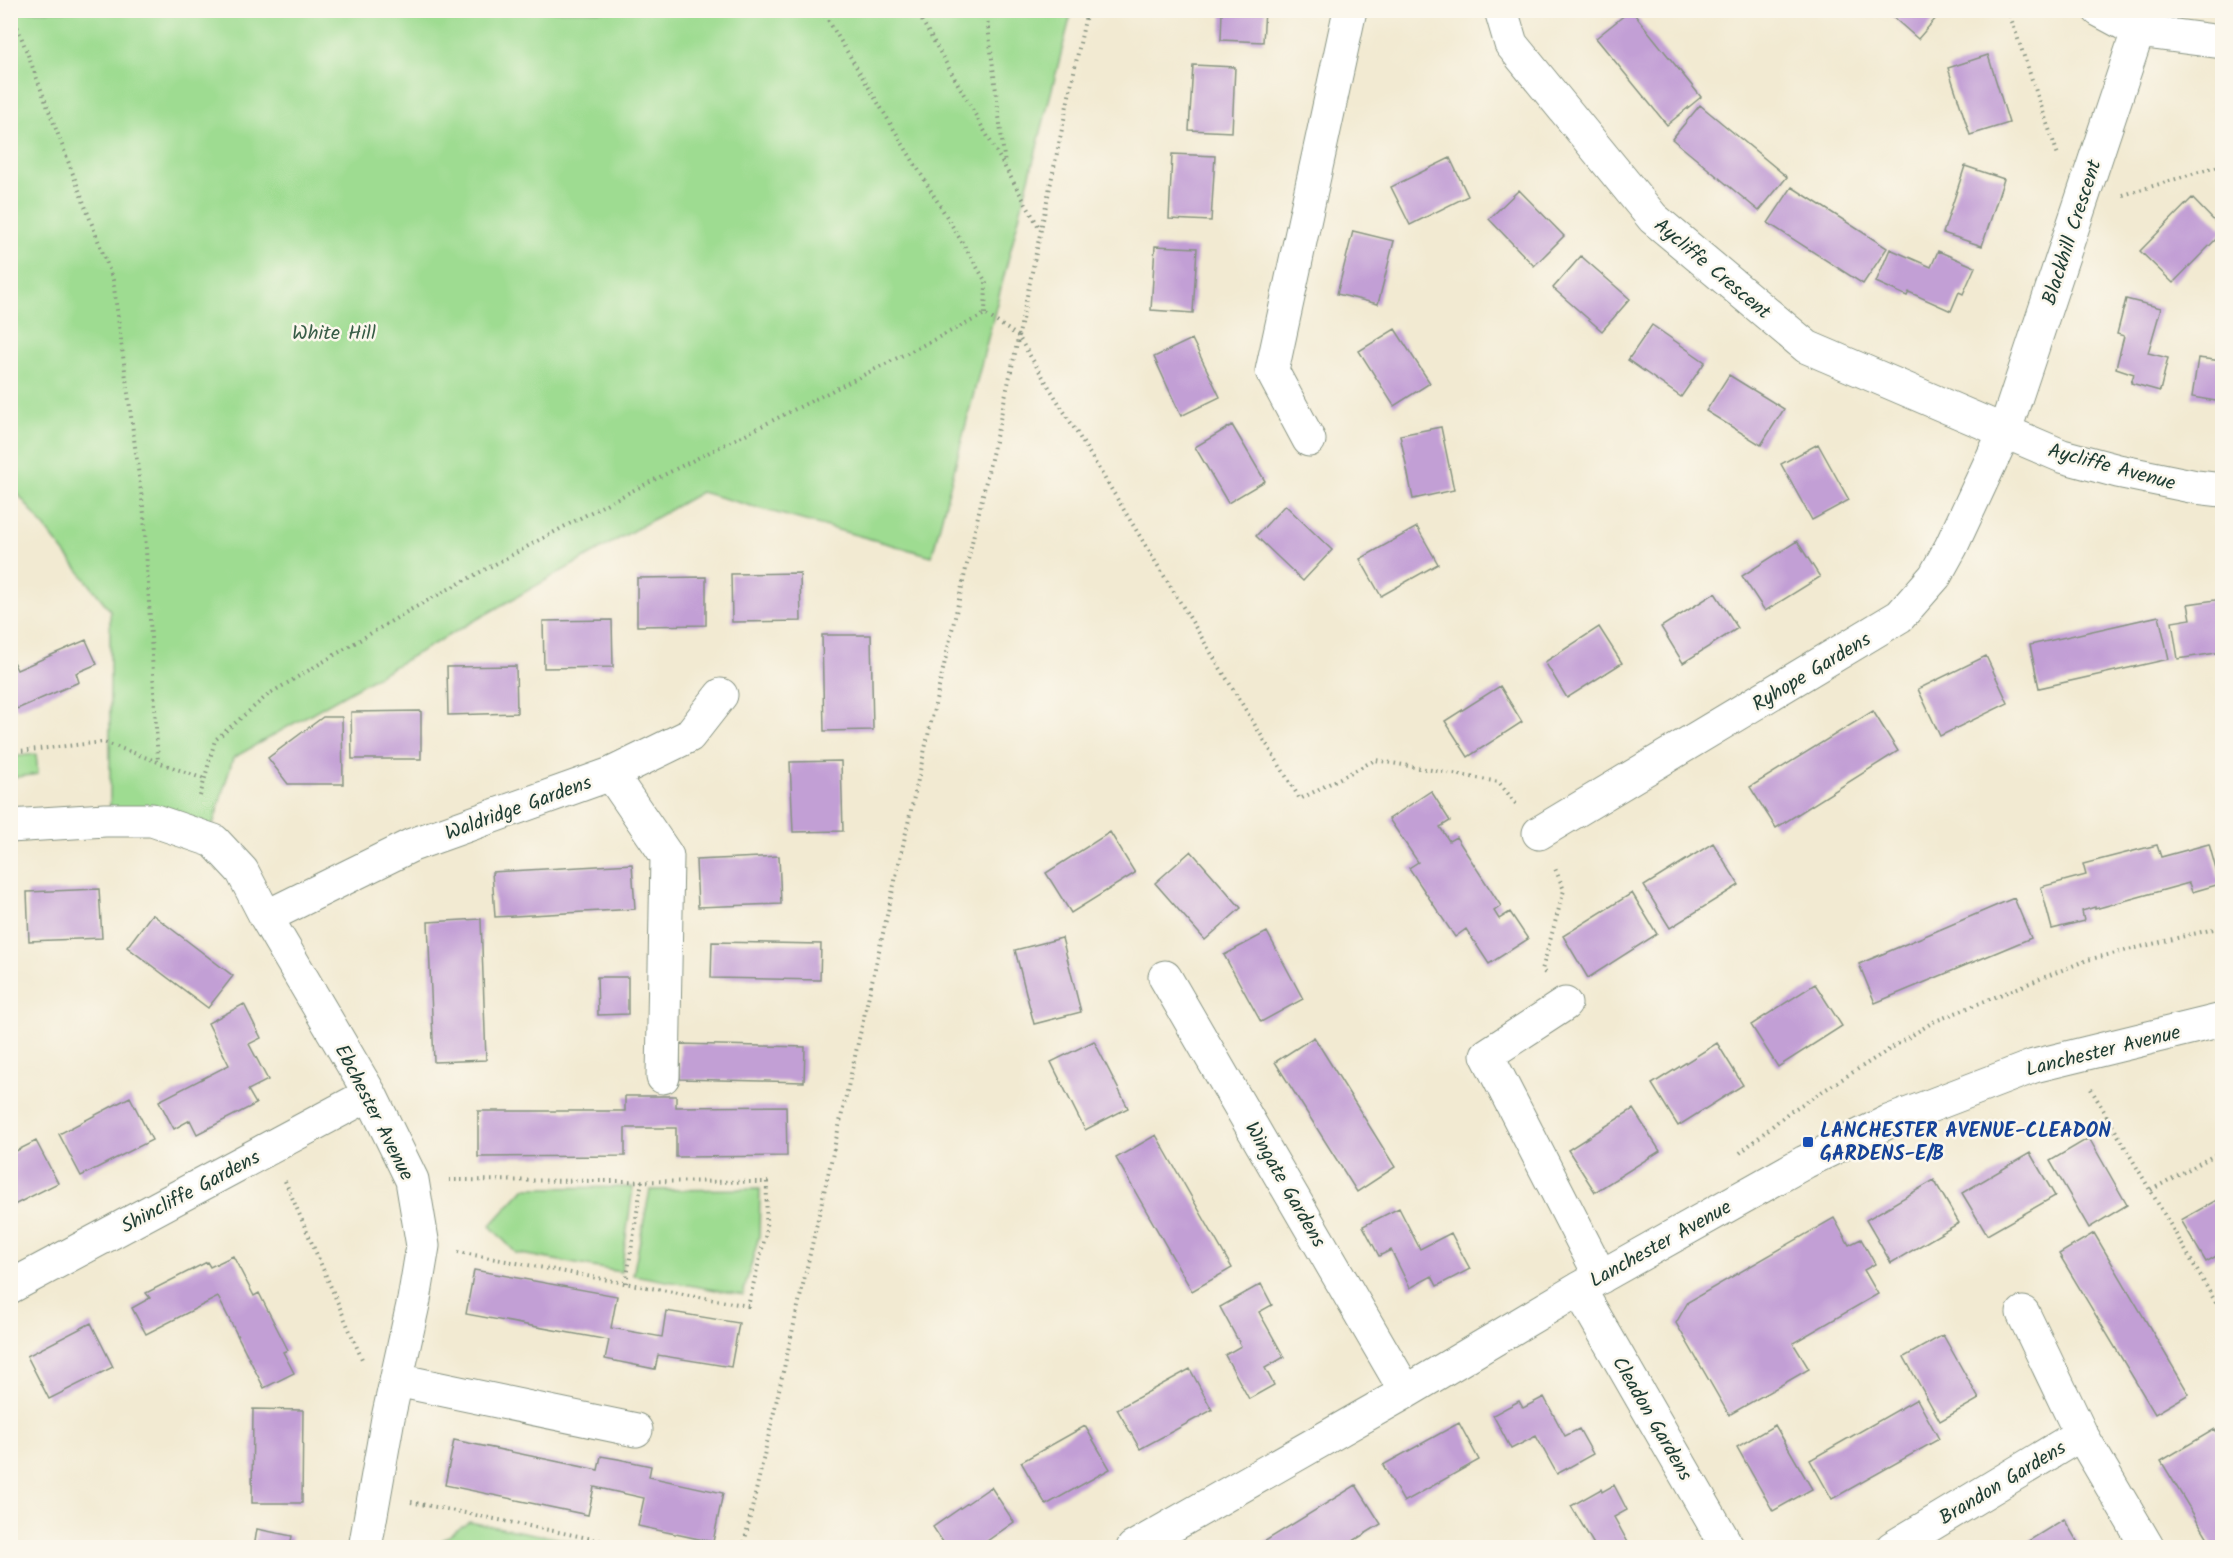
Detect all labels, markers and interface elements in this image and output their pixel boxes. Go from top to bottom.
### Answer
street label: Blackhill Crescent [2034,156,2112,309]
street label: Aycliffe Crescent [1646,211,1778,328]
park label: White Hill [292,318,376,350]
street label: Aycliffe Avenue [2044,436,2179,500]
street label: Ryhope Gardens [1746,624,1878,721]
street label: Waldridge Gardens [441,767,597,850]
street label: Lanchester Avenue [2023,1017,2184,1087]
street label: Ebchester Avenue [325,1039,421,1187]
street label: Wingate Gardens [1235,1116,1334,1254]
place label: LANCHESTER AVENUE-CLEADON GARDENS-E/B [1820,1116,2111,1171]
marker: LANCHESTER AVENUE-CLEADON GARDENS-E/B [1801,1135,1815,1149]
street label: Shincliffe Gardens [116,1142,267,1243]
street label: Lanchester Avenue [1584,1192,1738,1297]
street label: Cleadon Gardens [1603,1351,1700,1488]
street label: Brandon Gardens [1933,1433,2073,1534]

